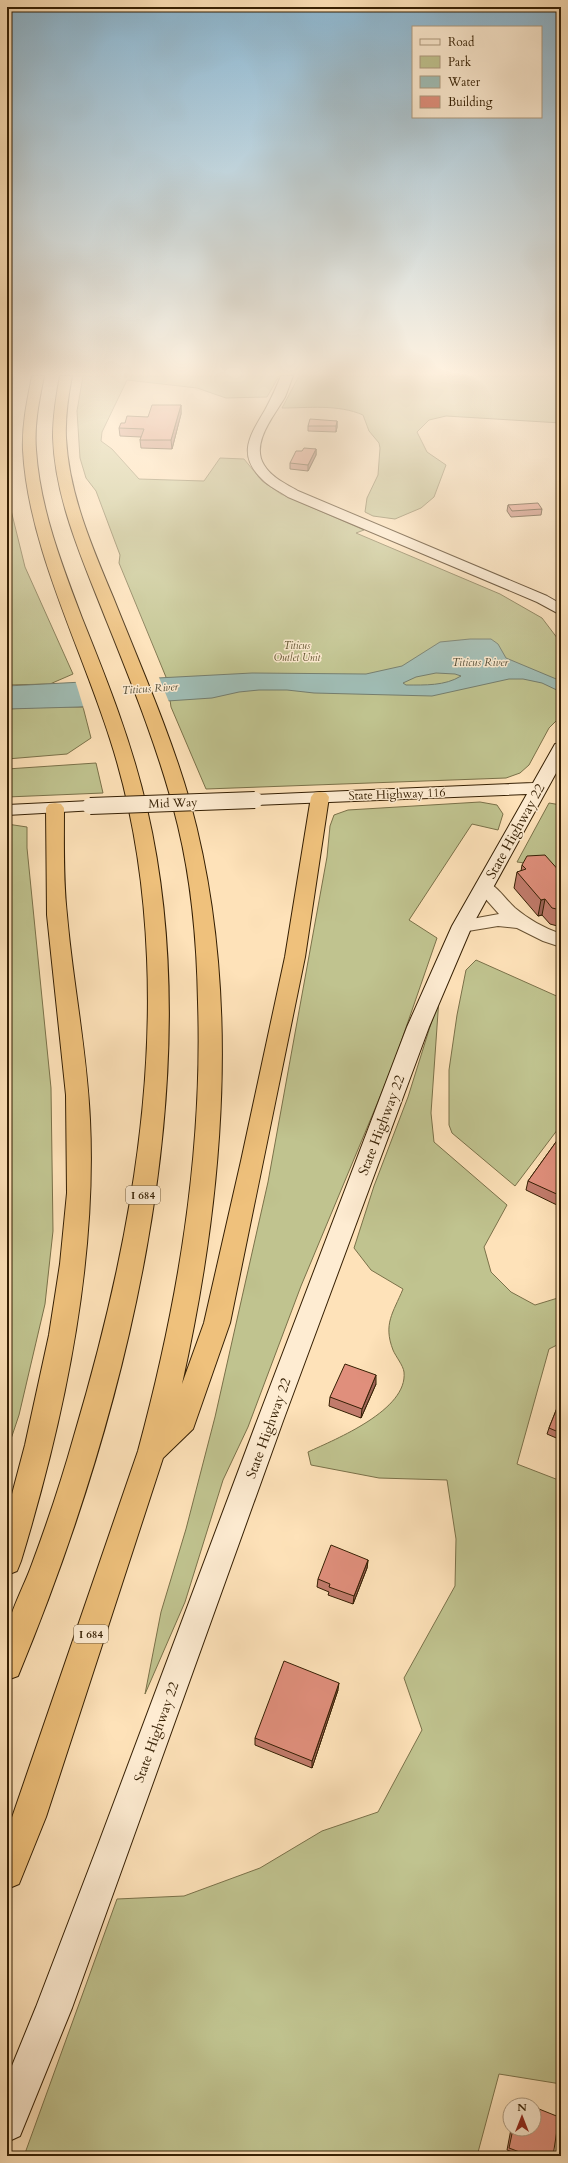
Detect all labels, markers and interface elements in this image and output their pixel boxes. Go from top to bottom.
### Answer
legend [412,26,542,118]
text: Road [448,34,475,50]
text: Park [448,54,472,70]
text: Water [447,74,481,90]
text: Building [448,94,493,110]
park label: Titicus Outlet Unit [274,639,321,665]
water label: Titicus River [452,655,508,670]
water label: Titicus River [122,679,179,698]
street label: State Highway 22 [481,780,549,882]
street label: State Highway 116 [348,784,446,804]
street label: Mid Way [148,794,198,812]
street label: State Highway 22 [354,1072,409,1178]
road number: I 684 [126,1186,160,1204]
street label: State Highway 22 [241,1375,296,1481]
road number: I 684 [74,1625,108,1643]
street label: State Highway 22 [129,1679,184,1785]
north arrow [502,2097,542,2137]
text: N [517,2100,527,2115]

